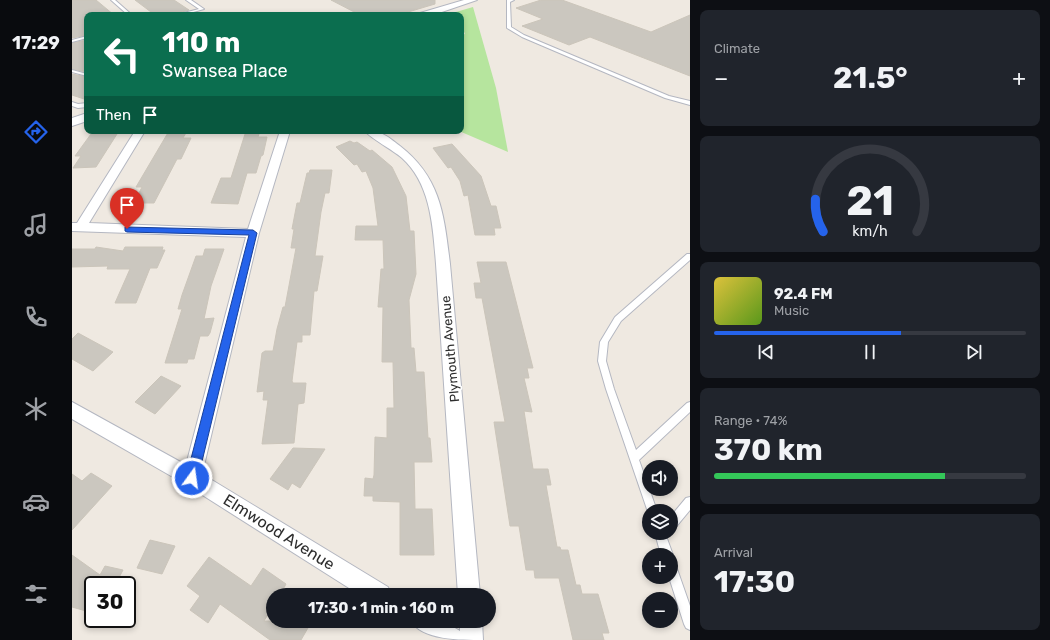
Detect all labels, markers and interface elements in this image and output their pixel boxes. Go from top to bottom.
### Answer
text: 110 m [162,26,240,59]
icon: left [96,28,148,80]
text: 17:29 [12,32,60,54]
text: Climate [714,41,760,56]
text: Swansea Place [162,60,288,82]
text: 21.5° [833,60,908,96]
text: − [714,65,728,92]
text: + [1012,65,1026,92]
icon: arrive [139,104,161,126]
text: Then [96,106,131,124]
icon: directions [22,118,50,146]
text: 21 [846,176,894,225]
pin [110,188,144,229]
icon: arrive [116,194,138,216]
icon: music [22,211,50,239]
text: km/h [852,223,888,240]
text: 92.4 FM [774,285,833,303]
street label: Plymouth Avenue [438,295,462,403]
icon: phone [22,303,50,331]
text: Music [774,303,809,318]
icon: previous [755,341,777,363]
icon: pause [859,341,881,363]
icon: next [963,341,985,363]
icon: climate [22,395,50,423]
text: Range · 74% [714,413,787,428]
text: 370 km [714,432,823,468]
position arrow [171,457,213,499]
map controls [642,460,678,628]
button: sound [642,460,678,496]
icon: car [22,488,50,516]
street label: Elmwood Avenue [220,490,338,574]
button: layers [642,504,678,540]
text: Arrival [714,545,753,560]
button: + [642,548,678,584]
text: 17:30 [714,564,795,600]
speed limit sign: 30 [84,576,136,628]
icon: filters [22,580,50,608]
button: − [642,592,678,628]
text: 17:30 · 1 min · 160 m [308,599,454,617]

